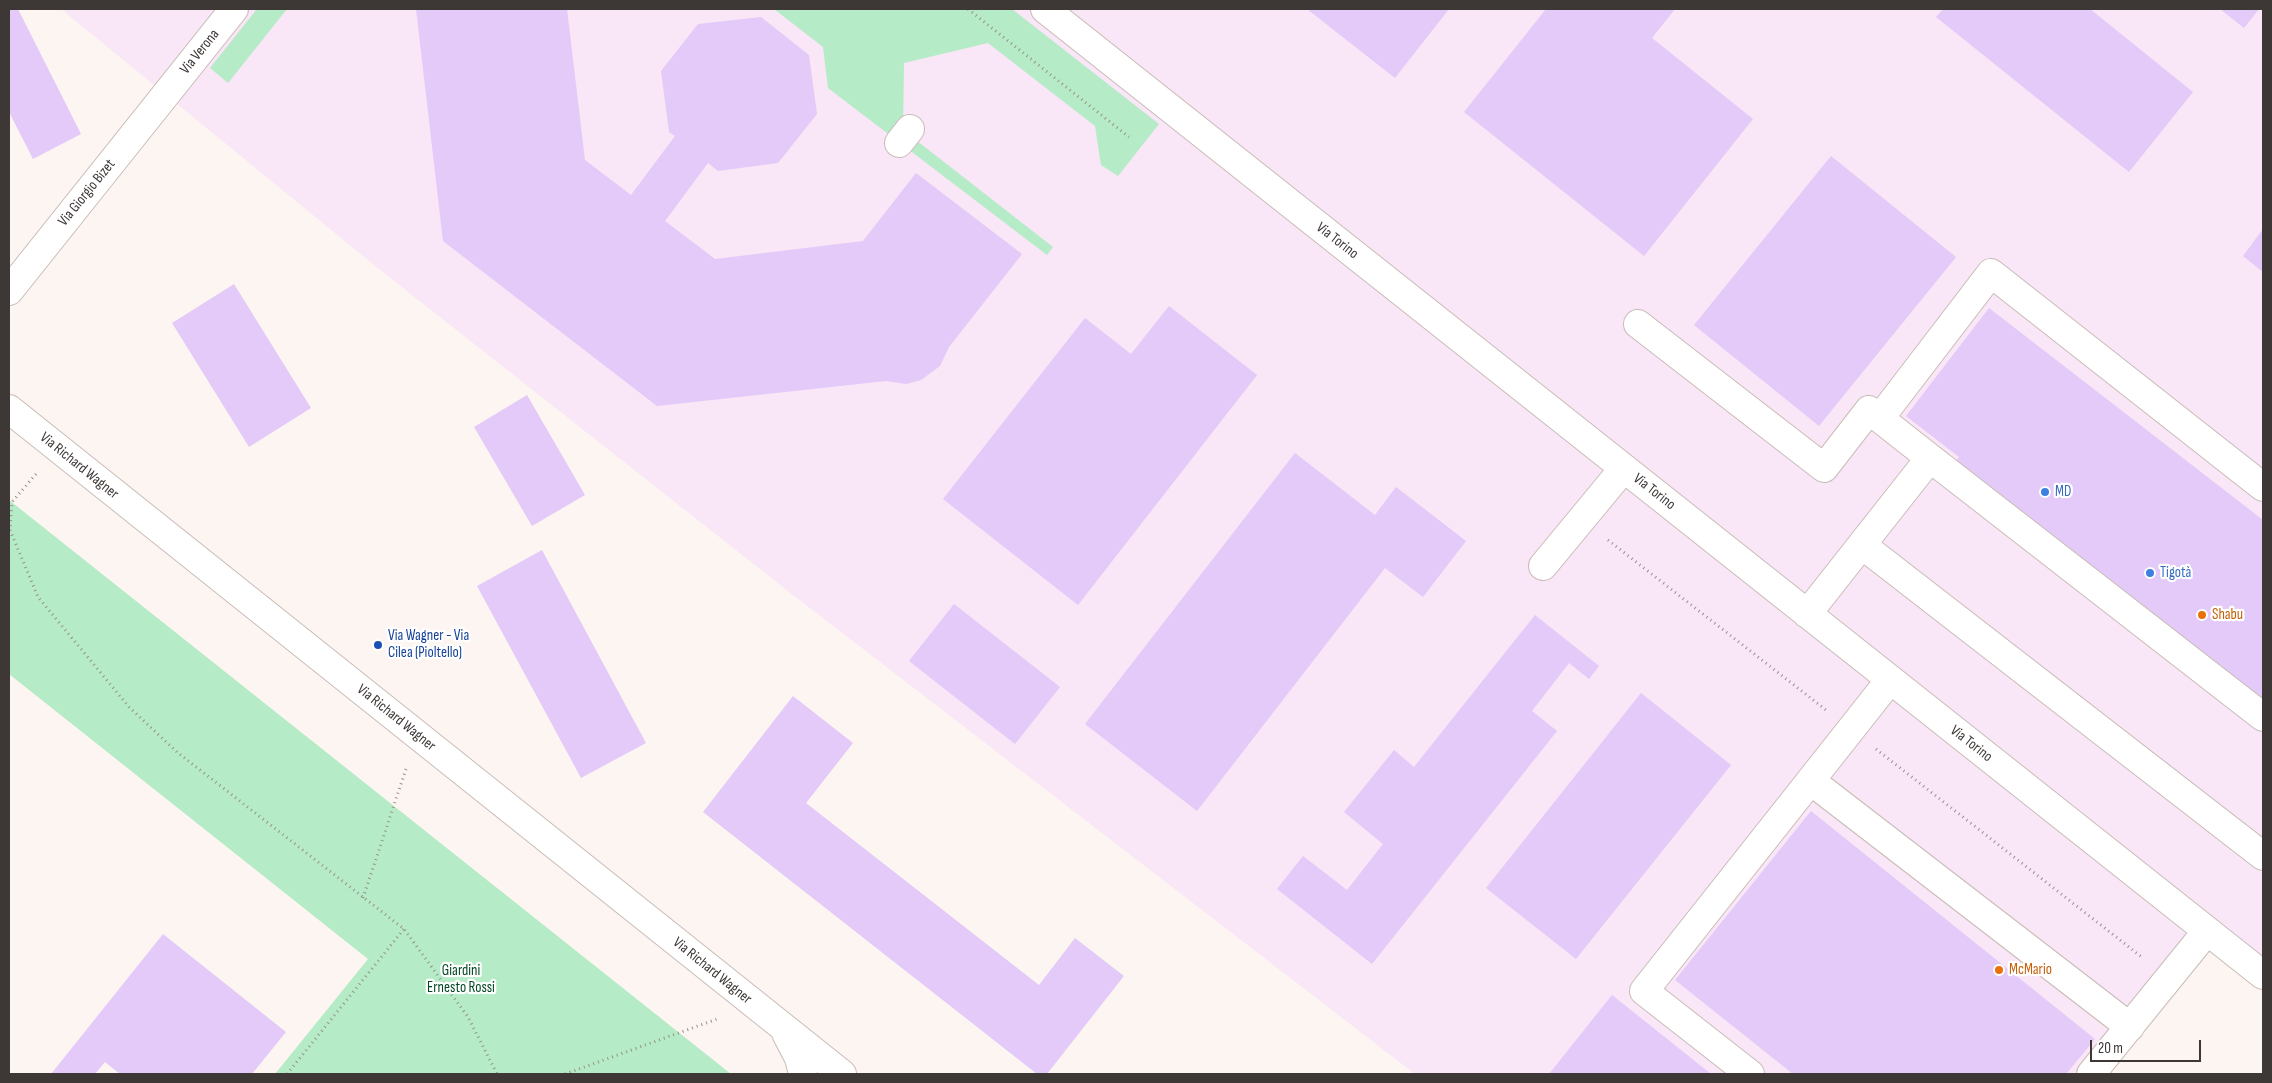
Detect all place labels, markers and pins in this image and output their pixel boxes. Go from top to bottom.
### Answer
place label: MD [2055,483,2071,501]
marker: MD [2039,486,2051,498]
place label: Tigotà [2160,564,2191,582]
marker: Tigotà [2144,567,2156,579]
place label: Shabu [2212,606,2243,624]
marker: Shabu [2196,609,2208,621]
place label: Via Wagner - Via Cilea (Pioltello) [388,627,469,662]
marker: Via Wagner - Via Cilea (Pioltello) [372,639,384,651]
place label: McMario [2009,961,2052,979]
marker: McMario [1993,964,2005,976]

